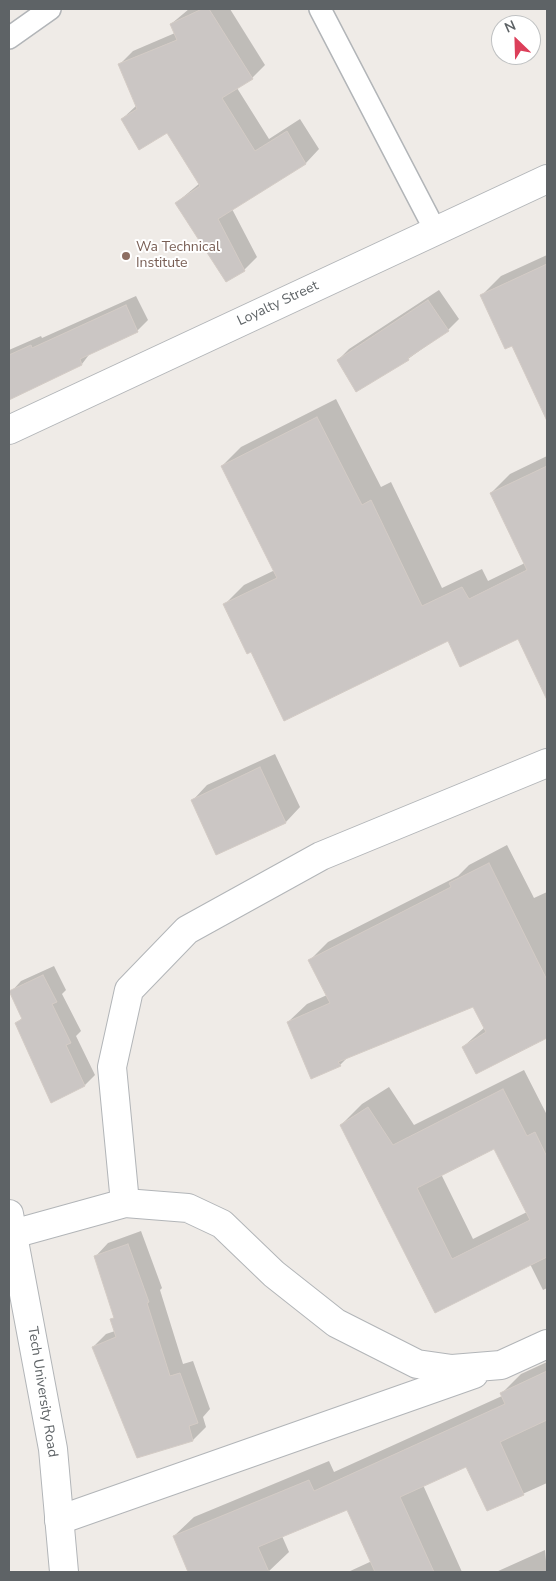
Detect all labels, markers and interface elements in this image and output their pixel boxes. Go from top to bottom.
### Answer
north arrow [491,15,541,65]
text: N [501,16,519,38]
place label: Wa Technical Institute [136,240,220,272]
marker: Wa Technical Institute [120,250,132,262]
street label: Loyalty Street [235,278,321,330]
street label: Tech University Road [23,1325,61,1459]

